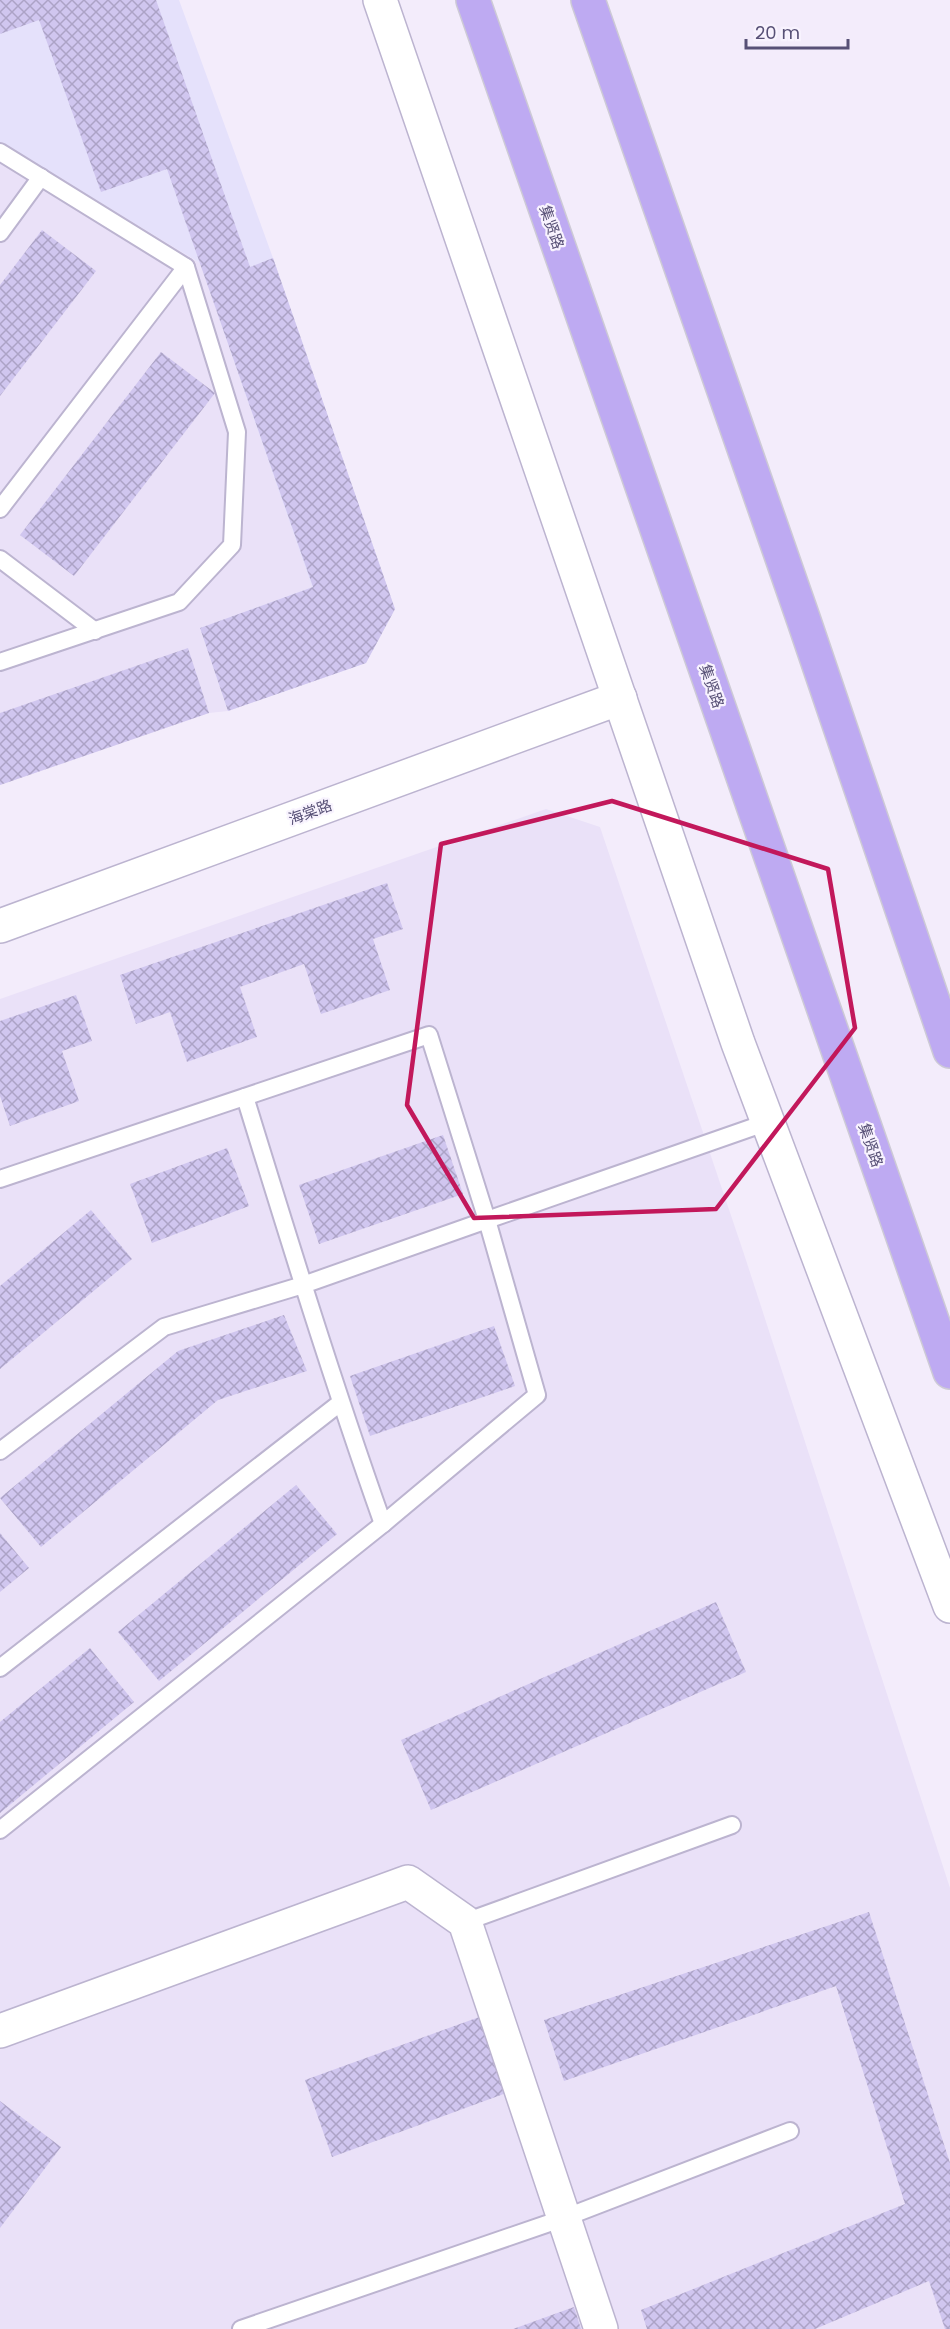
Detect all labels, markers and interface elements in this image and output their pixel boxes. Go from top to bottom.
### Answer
scale bar [746,12,848,50]
text: 20 m [755,20,800,45]
street label: 集贤路 [535,202,569,252]
street label: 集贤路 [695,661,729,711]
street label: 海棠路 [285,794,335,830]
street label: 集贤路 [854,1120,888,1170]

